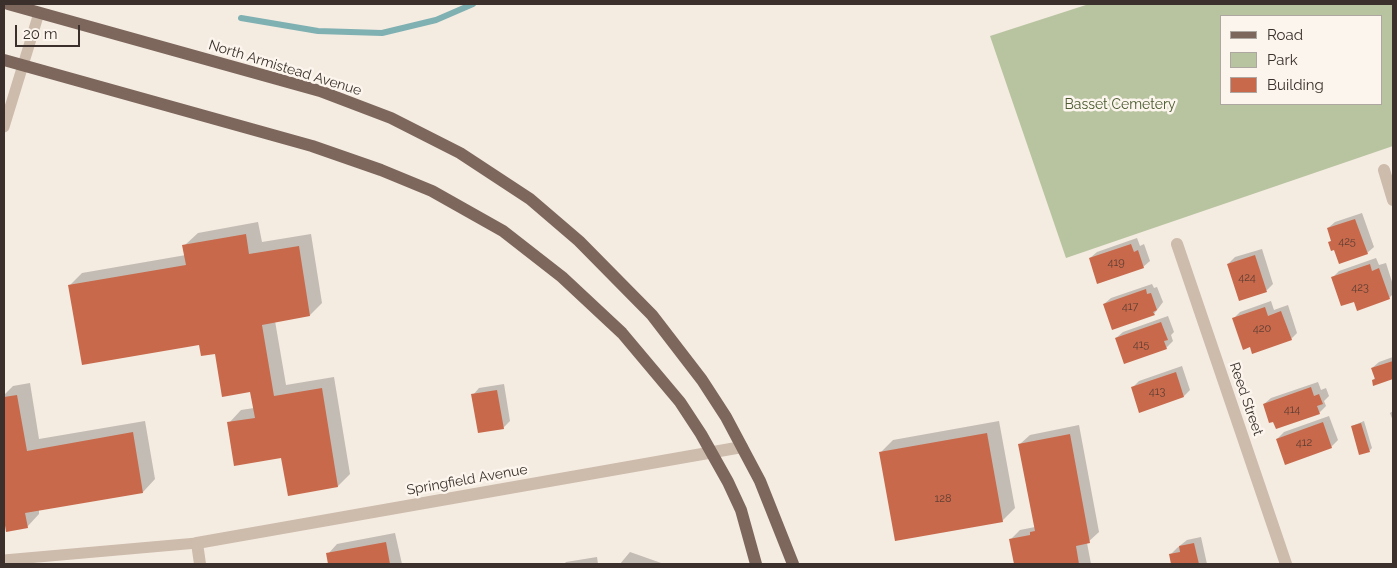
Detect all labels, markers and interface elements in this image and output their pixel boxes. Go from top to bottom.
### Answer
scale bar [18,15,82,47]
legend [1220,15,1382,105]
text: 20 m [23,25,58,43]
text: Road [1267,26,1303,44]
street label: North Armistead Avenue [206,37,364,99]
text: Park [1267,51,1298,69]
text: Building [1267,76,1324,94]
park label: Basset Cemetery [1064,97,1176,113]
house number: 425 [1338,235,1356,249]
house number: 419 [1107,256,1125,270]
house number: 424 [1238,271,1256,285]
house number: 423 [1351,281,1369,295]
house number: 417 [1122,300,1138,314]
house number: 420 [1253,322,1271,336]
house number: 415 [1133,338,1149,352]
street label: Reed Street [1226,360,1266,438]
house number: 413 [1149,385,1165,399]
house number: 414 [1284,403,1300,417]
house number: 412 [1296,436,1312,450]
street label: Springfield Avenue [405,461,529,499]
house number: 128 [935,492,951,506]

